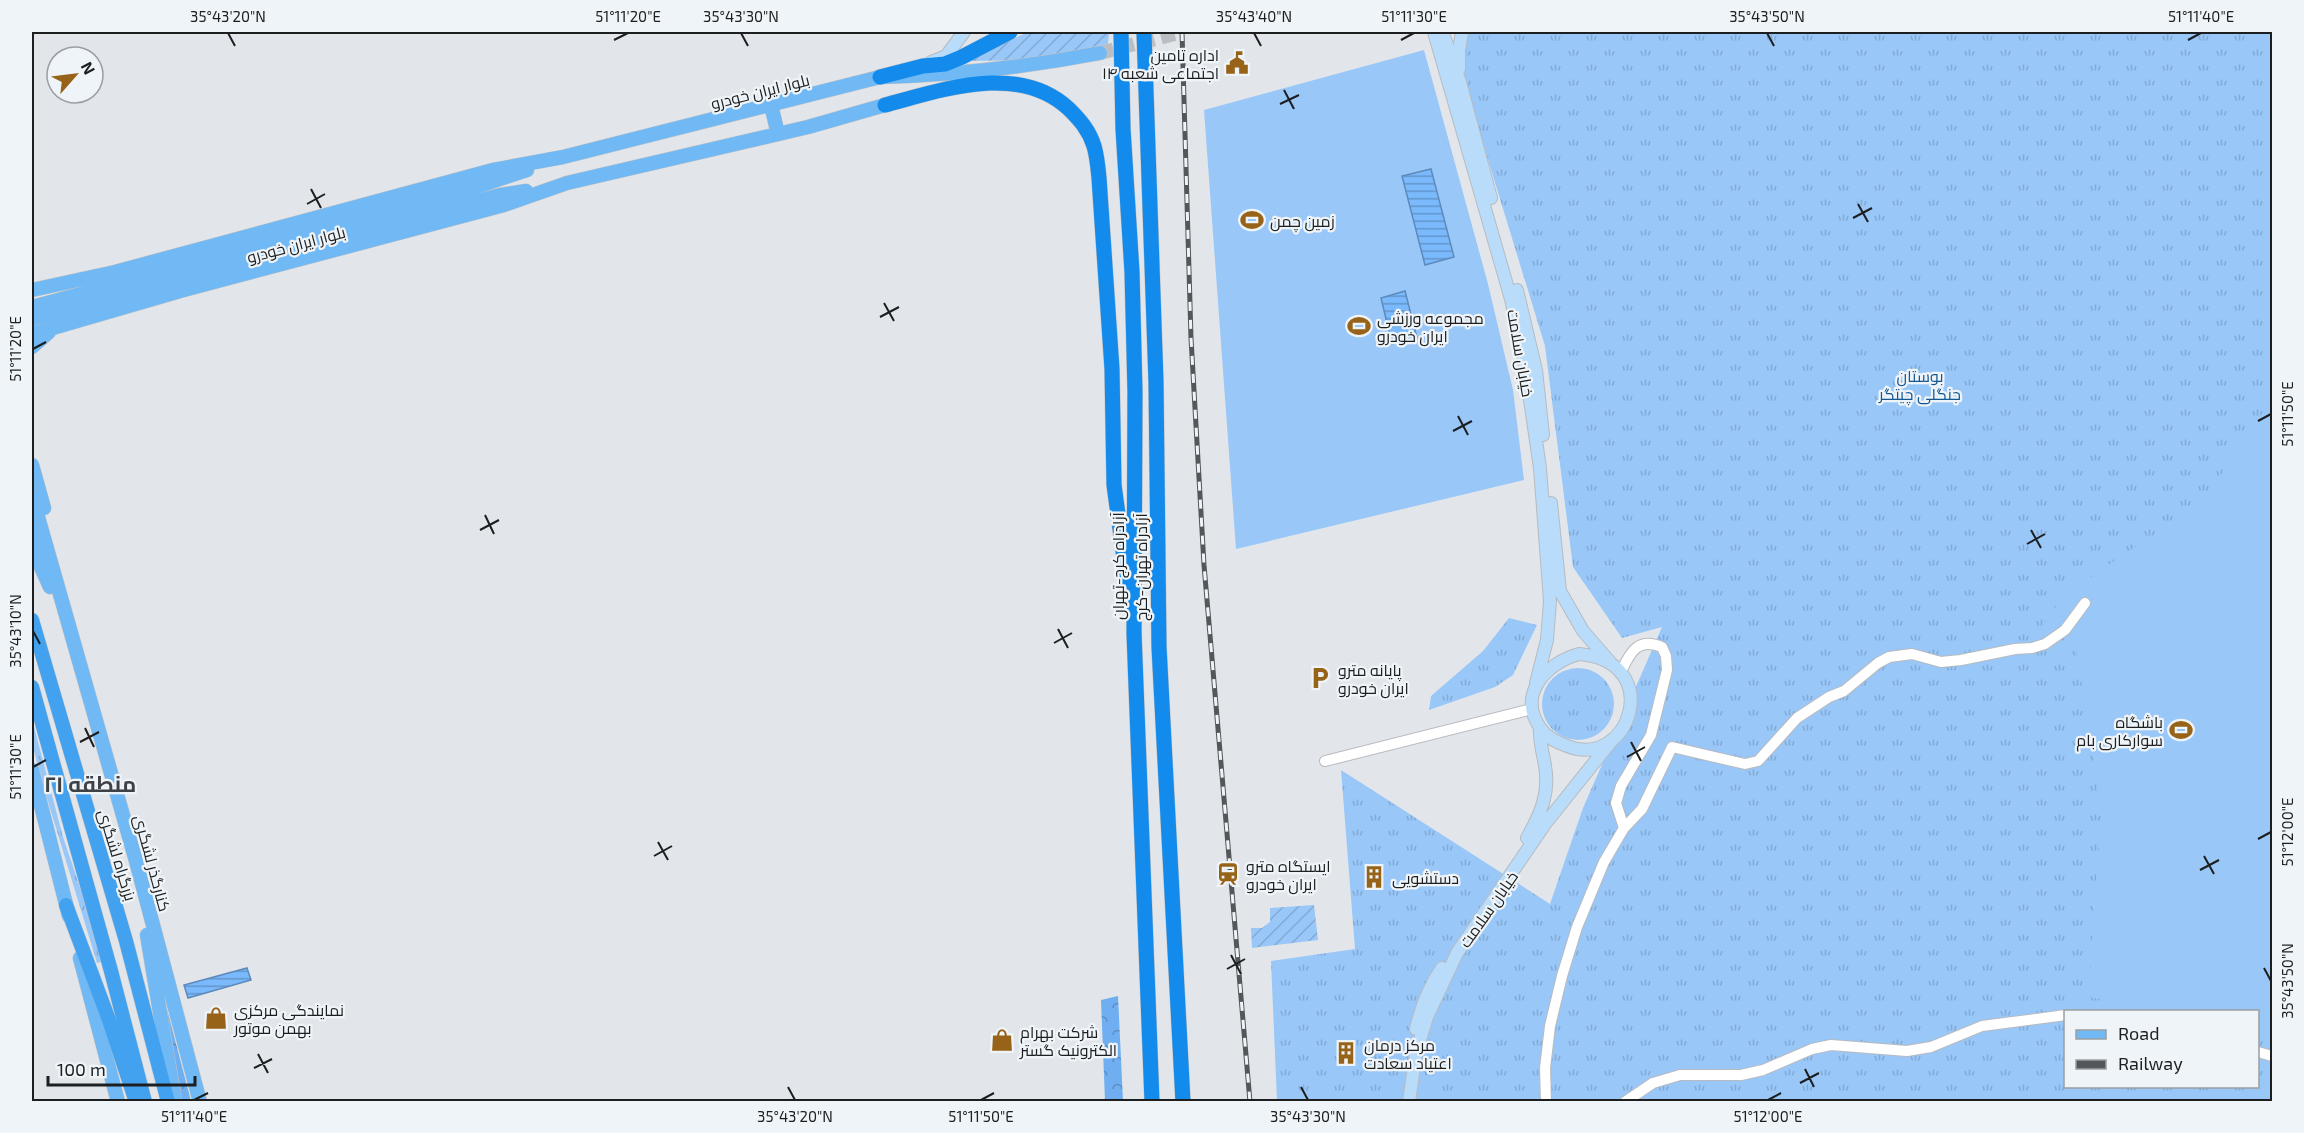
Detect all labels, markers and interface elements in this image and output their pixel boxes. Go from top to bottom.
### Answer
text: 35°43'20"N [190,7,266,25]
text: 51°11'20"E [595,7,661,25]
text: 35°43'30"N [703,7,779,25]
text: 35°43'40"N [1216,7,1292,25]
text: 51°11'30"E [1381,7,1447,25]
text: 35°43'50"N [1729,7,1805,25]
text: 51°11'40"E [2168,7,2234,25]
north arrow [45,45,105,105]
place label: اداره تامین اجتماعی شعبه ۱۴ [1102,45,1219,84]
public building icon: اداره تامین اجتماعی شعبه ۱۴ [1224,50,1250,76]
text: N [78,58,100,77]
street label: بلوار ایران خودرو [709,70,812,114]
sports icon: زمین چمن [1239,207,1265,233]
place label: زمین چمن [1270,211,1335,233]
street label: بلوار ایران خودرو [245,222,348,268]
place label: مجموعه ورزشی ایران خودرو [1377,308,1484,347]
street label: خیابان سلامت [1502,308,1538,399]
sports icon: مجموعه ورزشی ایران خودرو [1346,313,1372,339]
text: 51°11'20"E [6,316,24,382]
park label: بوستان جنگلی چیتگر [1878,366,1961,406]
text: 51°11'50"E [2278,381,2296,447]
street label: آزادراه کرج-تهران [1108,511,1130,620]
street label: آزادراه تهران-کرج [1131,512,1153,621]
text: 35°43'10"N [6,594,24,668]
place label: پایانه مترو ایران خودرو [1338,660,1409,699]
parking icon: پایانه مترو ایران خودرو [1307,665,1333,691]
place label: باشگاه سوارکاری بام [2076,712,2163,752]
sports icon: باشگاه سوارکاری بام [2168,717,2194,743]
text: 51°11'30"E [6,734,24,800]
district label: منطقه ۲۱ [44,770,136,796]
text: 51°12'00"E [2278,798,2296,866]
street label: بزرگراه لشگری [93,807,141,904]
street label: کنارگذر لشگری [129,813,175,914]
place label: ایستگاه مترو ایران خودرو [1246,856,1331,895]
station icon: ایستگاه مترو ایران خودرو [1215,861,1241,887]
building icon: دستشویی [1361,864,1387,890]
street label: خیابان سلامت [1455,867,1523,952]
place label: دستشویی [1392,868,1459,889]
text: 35°43'50"N [2278,943,2296,1019]
place label: نمایندگی مرکزی بهمن موتور [233,1000,344,1039]
shop icon: نمایندگی مرکزی بهمن موتور [203,1005,229,1031]
legend [2064,1010,2259,1088]
place label: شرکت بهرام الکترونیک گستر [1019,1022,1117,1060]
text: Road [2118,1022,2159,1044]
shop icon: شرکت بهرام الکترونیک گستر [989,1027,1015,1053]
place label: مرکز درمان اعتیاد سعادت [1364,1035,1452,1073]
building icon: مرکز درمان اعتیاد سعادت [1333,1040,1359,1066]
scale bar [48,1049,195,1087]
text: Railway [2118,1052,2183,1074]
text: 100 m [57,1058,106,1080]
text: 51°11'40"E [161,1107,227,1125]
text: 35°43'20"N [757,1107,833,1125]
text: 51°11'50"E [948,1107,1014,1125]
text: 35°43'30"N [1270,1107,1346,1125]
text: 51°12'00"E [1734,1107,1802,1125]

